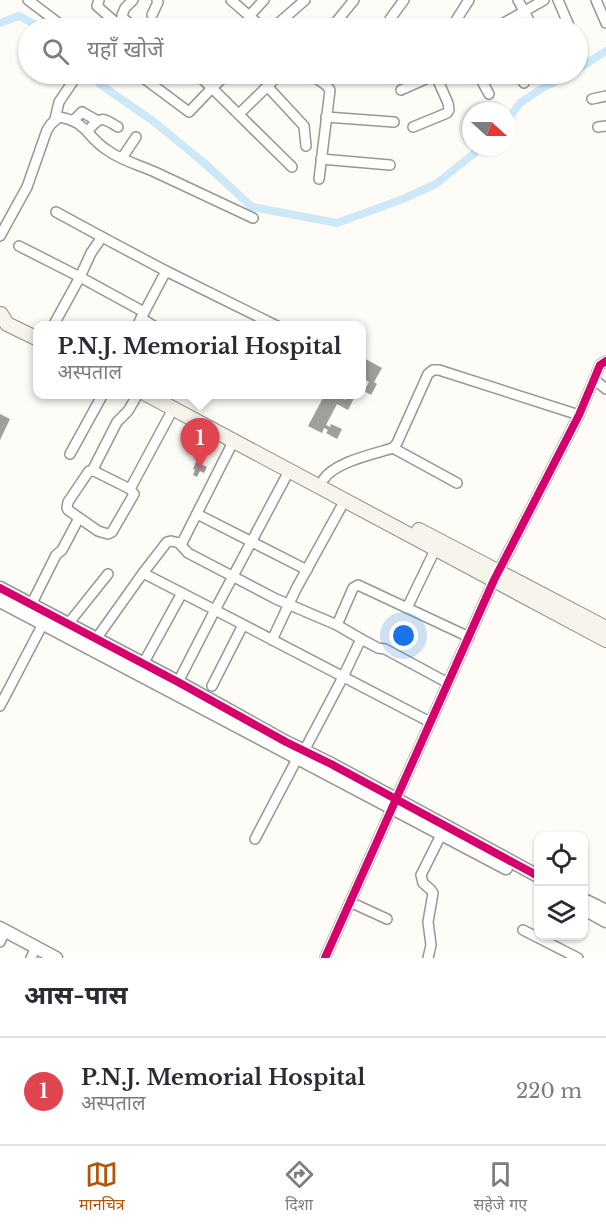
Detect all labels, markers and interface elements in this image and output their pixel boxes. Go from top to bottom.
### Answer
search box [18,18,588,84]
icon: search [39,35,72,68]
text: यहाँ खोजें [87,36,163,63]
north arrow [462,102,516,156]
popup [33,321,366,399]
text: P.N.J. Memorial Hospital [57,333,342,360]
text: अस्पताल [57,360,122,384]
pin: 1 [180,418,220,468]
your location [389,621,418,650]
map controls [534,832,588,940]
button: locate [534,832,588,886]
button: layers [534,886,588,940]
text: आस-पास [24,979,128,1011]
text: P.N.J. Memorial Hospital [81,1064,365,1091]
text: 1 [39,1079,48,1103]
text: 220 m [516,1079,582,1103]
text: अस्पताल [81,1091,146,1115]
tab: मानचित्र [79,1158,125,1217]
tab: दिशा [283,1158,316,1217]
tab: सहेजे गए [473,1158,527,1217]

